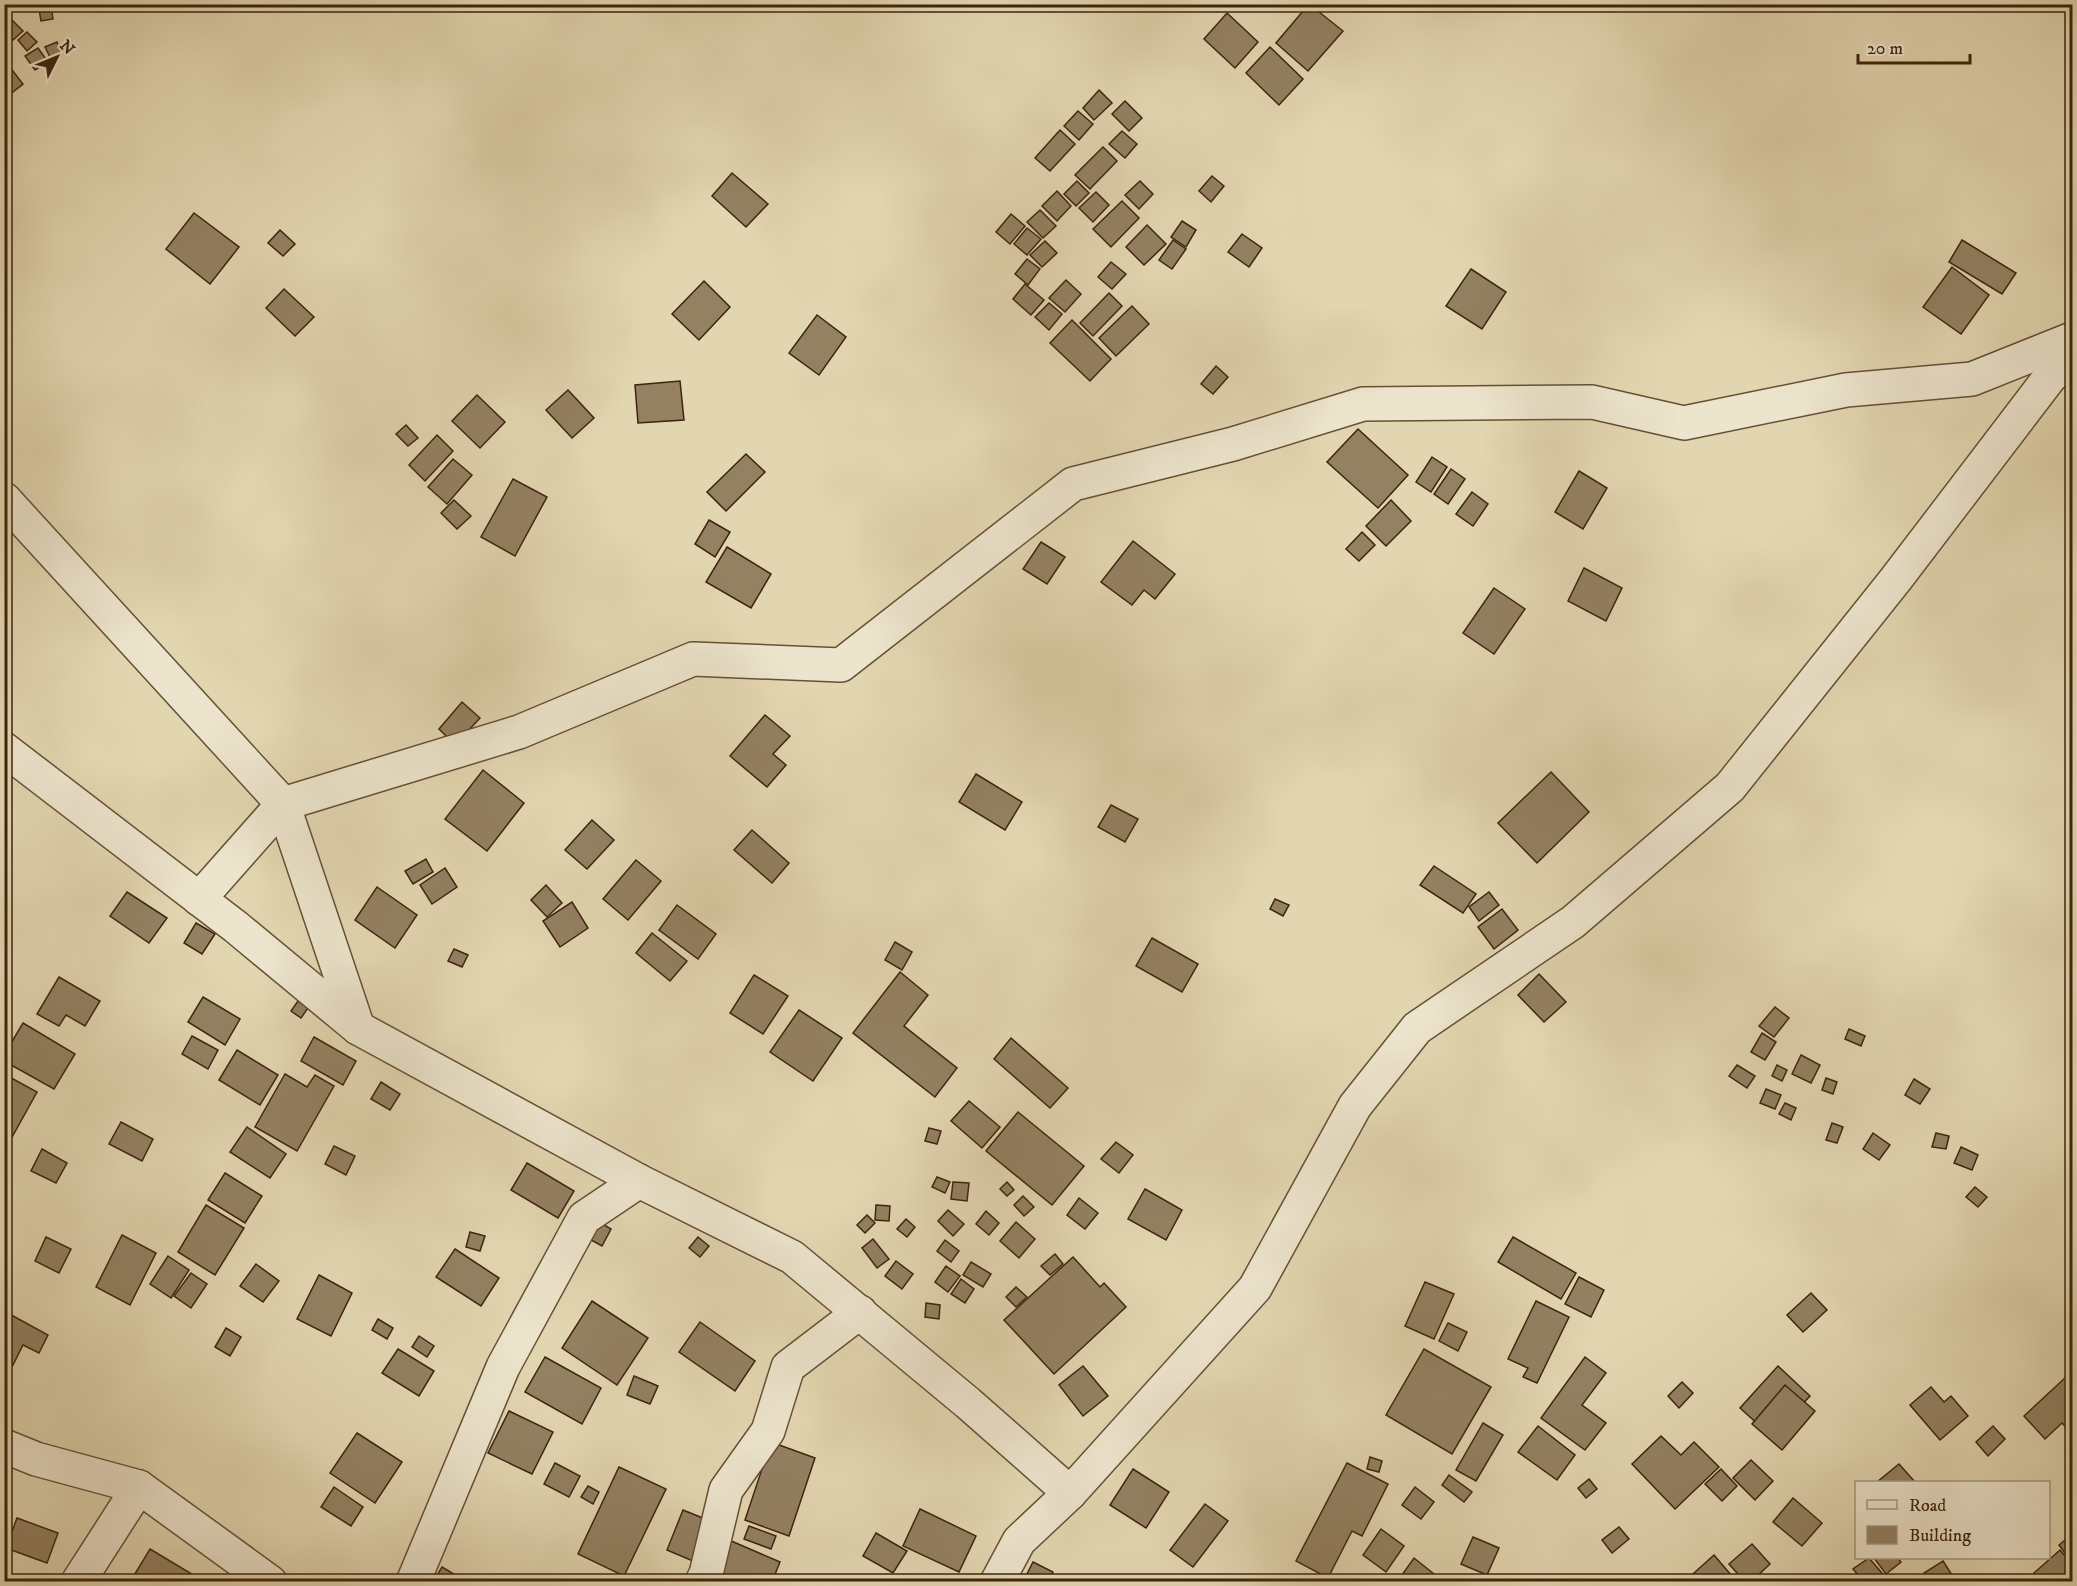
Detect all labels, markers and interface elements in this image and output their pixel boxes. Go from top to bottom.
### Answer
north arrow [27,27,87,87]
scale bar [1858,27,1970,65]
text: N [55,36,79,59]
text: 20 m [1867,38,1903,60]
legend [1855,1481,2050,1559]
text: Road [1909,1495,1946,1517]
text: Building [1909,1525,1971,1547]

